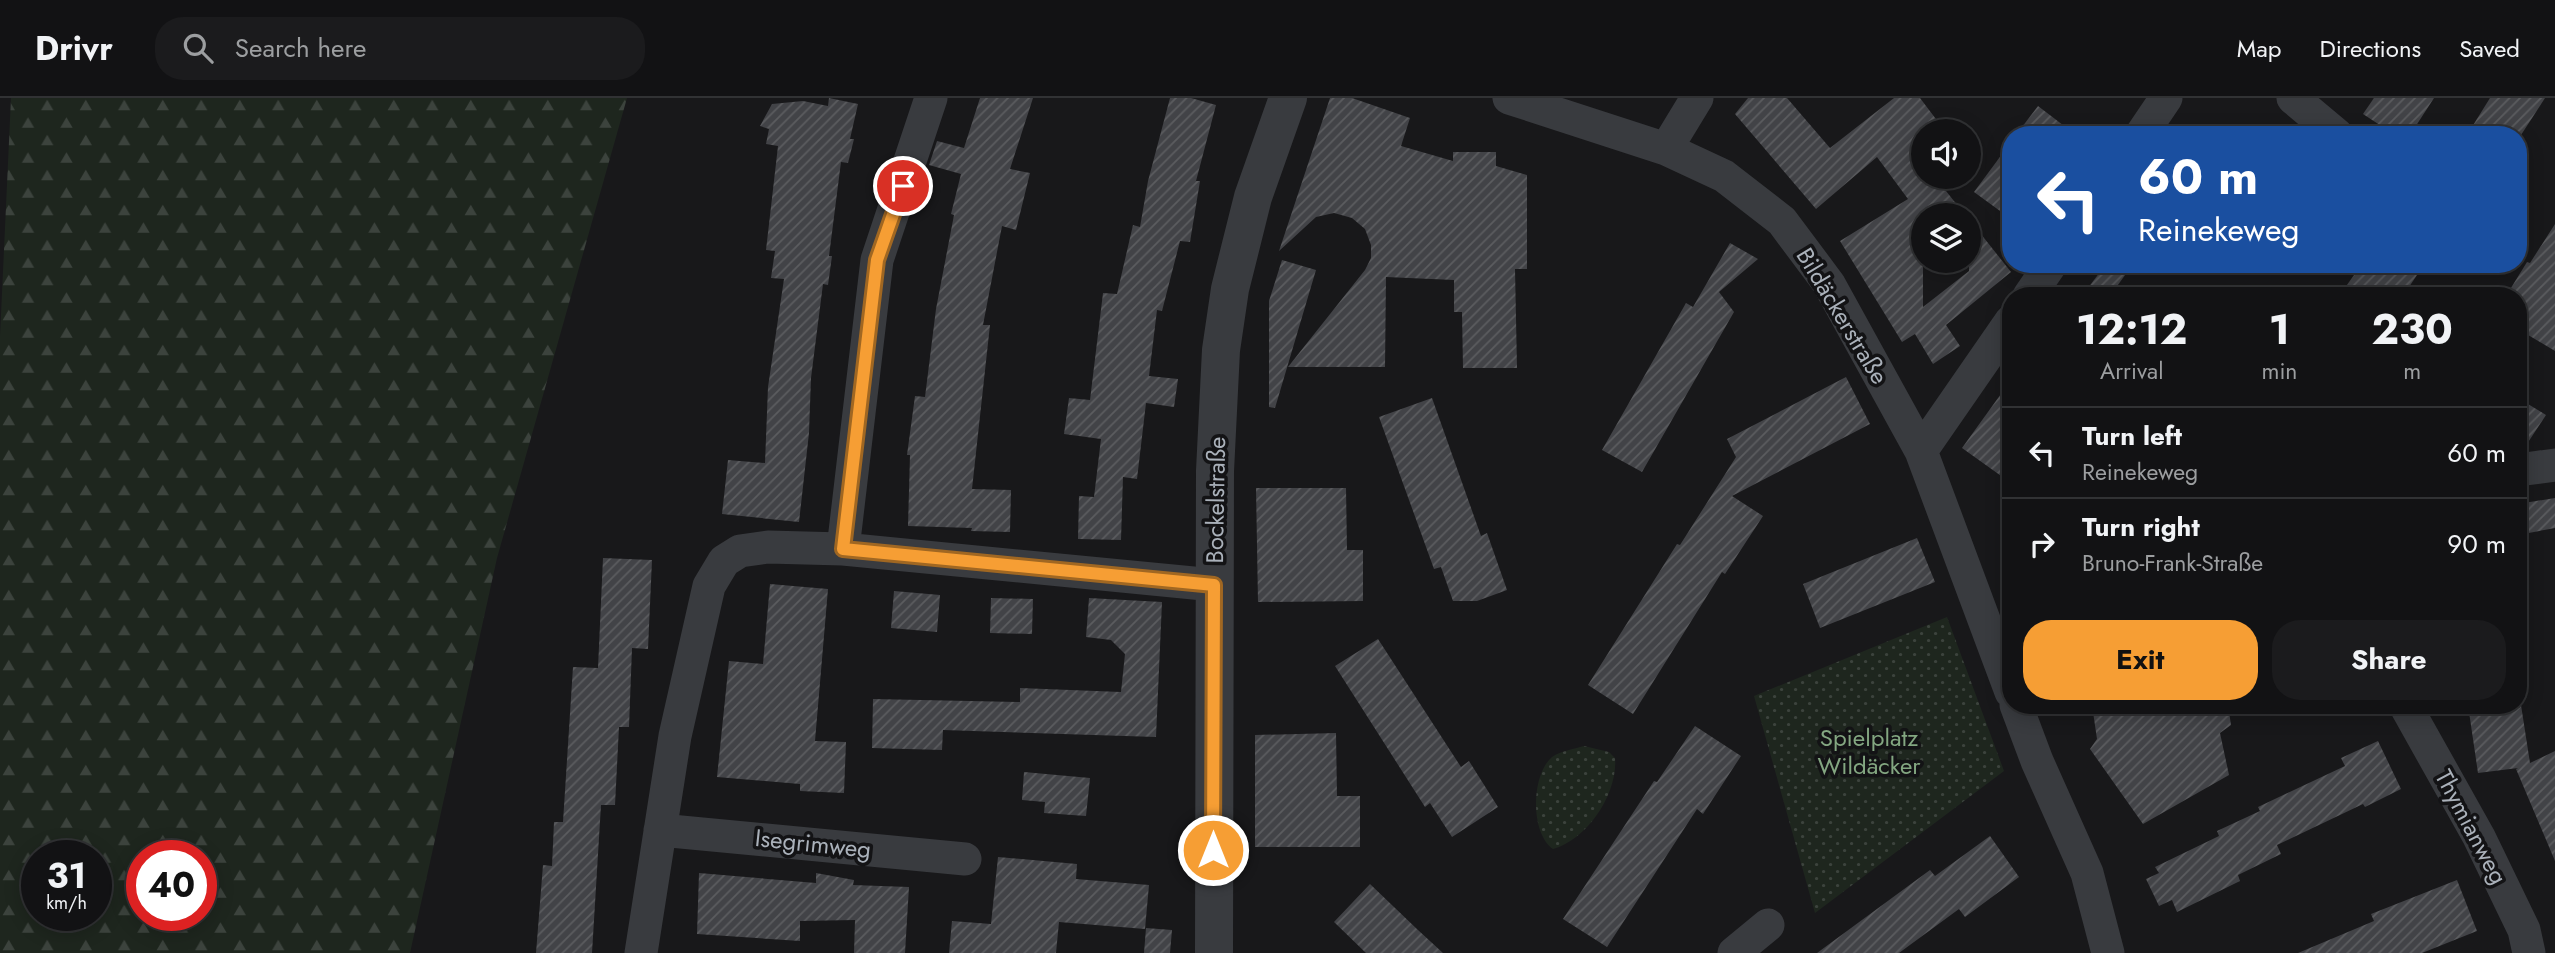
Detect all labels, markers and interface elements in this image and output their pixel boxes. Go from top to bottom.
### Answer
search box [155,17,645,80]
text: Drivr [35,25,113,72]
icon: search [179,29,217,67]
text: Search here [235,29,366,67]
text: Map [2237,31,2282,66]
text: Directions [2320,31,2421,66]
text: Saved [2459,31,2520,66]
map controls [1911,119,1981,273]
button: sound [1911,119,1981,189]
text: 60 m [2138,142,2258,212]
icon: left [2023,154,2114,245]
pin [873,156,933,216]
icon: arrive [884,167,922,205]
button: layers [1911,203,1981,273]
text: Reinekeweg [2138,207,2300,253]
street label: Bildäckerstraße [1788,241,1897,391]
text: 12:12 [2076,299,2187,360]
text: 1 [2269,299,2290,360]
text: 230 [2371,299,2453,360]
text: Arrival [2100,354,2163,388]
text: min [2261,354,2297,388]
text: m [2403,354,2421,388]
text: Turn left [2082,417,2182,455]
icon: left [2023,434,2061,472]
text: 60 m [2447,434,2506,472]
street label: Bockelstraße [1197,436,1234,564]
text: Reinekeweg [2082,455,2198,489]
text: Turn right [2082,508,2200,546]
icon: right [2023,525,2061,563]
text: 90 m [2447,525,2506,563]
text: Bruno-Frank-Straße [2082,546,2263,580]
button: Exit [2023,620,2258,700]
button: Share [2272,620,2506,700]
park label: Spielplatz Wildäcker [1817,720,1921,783]
street label: Thymianweg [2427,763,2516,890]
position arrow [1176,813,1250,887]
street label: Isegrimweg [753,820,873,867]
speed limit sign: 40 [126,840,217,931]
text: 31 [47,851,86,901]
text: km/h [46,890,87,916]

